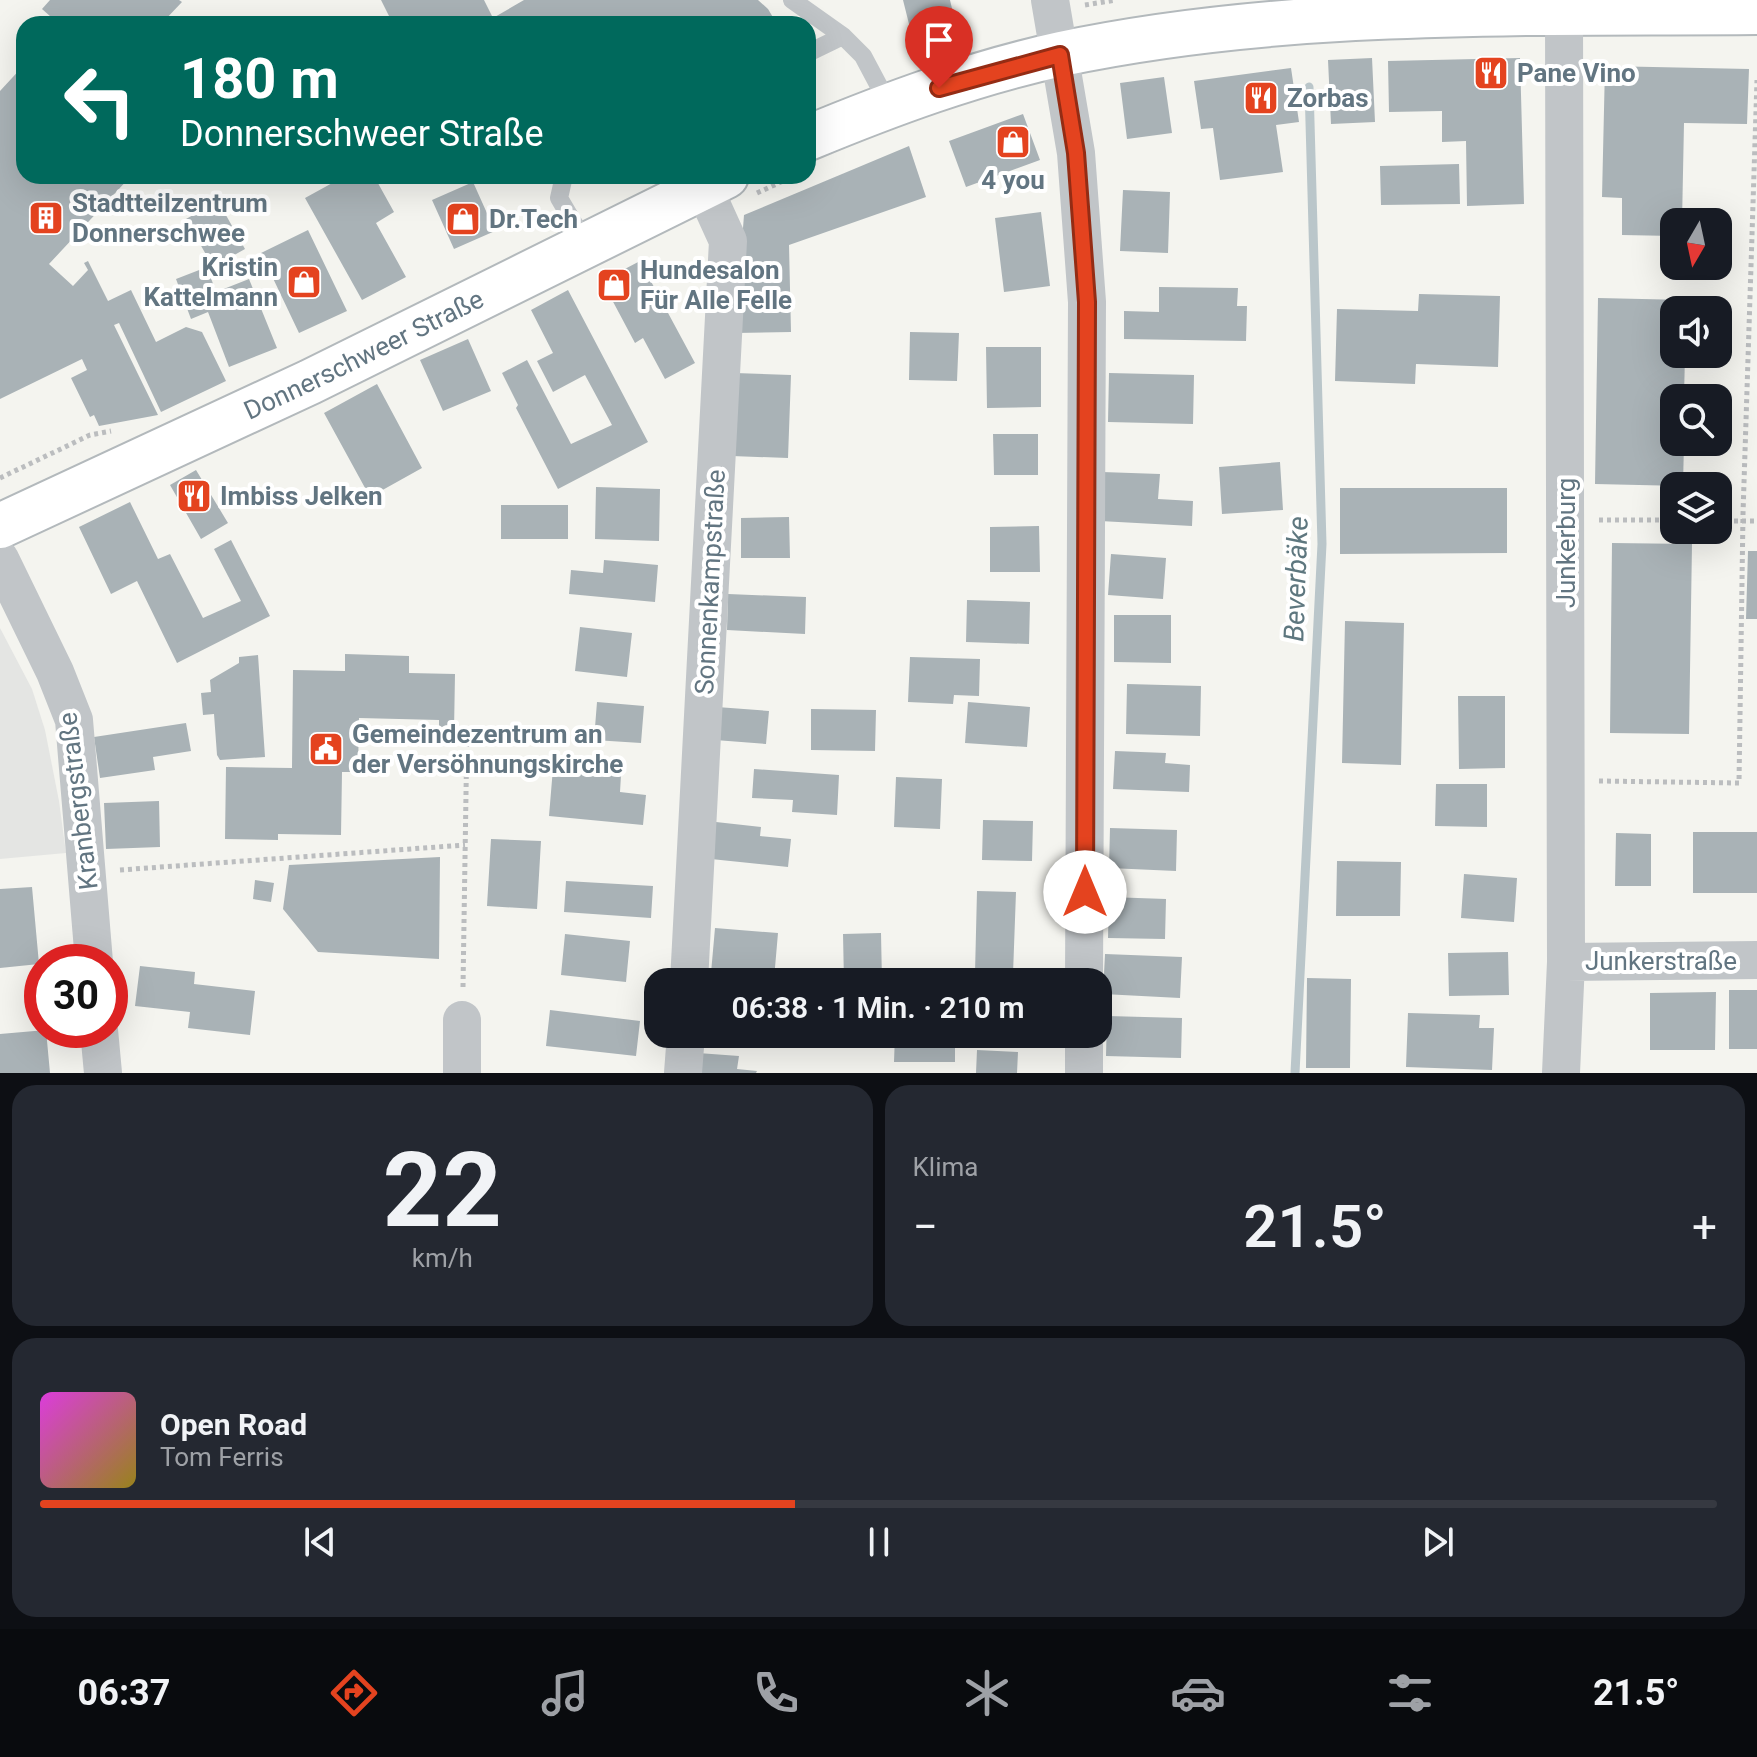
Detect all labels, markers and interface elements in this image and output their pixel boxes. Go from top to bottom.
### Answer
pin [905,6,973,88]
icon: arrive [917,18,961,62]
text: 180 m [180,46,339,112]
icon: left [48,48,152,152]
restaurant icon: Pane Vino [1472,54,1510,92]
place label: Pane Vino [1517,58,1636,88]
restaurant icon: Zorbas [1242,79,1280,117]
place label: Zorbas [1287,83,1369,113]
text: Donnerschweer Straße [180,113,544,155]
shop icon: 4 you [994,123,1032,161]
place label: 4 you [981,165,1045,195]
place label: Stadtteilzentrum Donnerschwee [72,188,268,248]
building icon: Stadtteilzentrum Donnerschwee [27,199,65,237]
shop icon: Dr.Tech [444,200,482,238]
place label: Dr.Tech [489,204,578,234]
north arrow [1660,208,1732,280]
map controls [1660,208,1732,544]
place label: Kristin Kattelmann [143,252,278,312]
place label: Hundesalon Für Alle Felle [640,255,792,315]
shop icon: Kristin Kattelmann [285,263,323,301]
shop icon: Hundesalon Für Alle Felle [595,266,633,304]
street label: Donnerschweer Straße [239,284,488,426]
button: sound [1660,296,1732,368]
button: search [1660,384,1732,456]
street label: Sonnenkampstraße [689,469,731,695]
button: layers [1660,472,1732,544]
restaurant icon: Imbiss Jelken [175,477,213,515]
street label: Junkerburg [1551,478,1581,608]
place label: Imbiss Jelken [220,481,383,511]
water label: Beverbäke [1277,516,1315,642]
street label: Kranbergstraße [52,711,104,891]
place label: Gemeindezentrum an der Versöhnungskirche [352,719,623,779]
public building icon: Gemeindezentrum an der Versöhnungskirche [307,730,345,768]
position arrow [1043,850,1127,934]
speed limit sign: 30 [24,944,128,1048]
street label: Junkerstraße [1585,946,1737,976]
text: 06:38 · 1 Min. · 210 m [732,990,1024,1025]
text: 22 [383,1130,502,1251]
text: Klima [913,1152,978,1182]
text: 21.5° [1243,1191,1386,1262]
text: − [913,1201,938,1253]
text: + [1692,1201,1717,1253]
text: km/h [412,1243,473,1273]
text: Open Road [160,1407,307,1442]
text: Tom Ferris [160,1442,284,1472]
icon: previous [298,1520,342,1564]
icon: pause [857,1520,901,1564]
icon: next [1416,1520,1460,1564]
icon: directions [326,1665,382,1721]
icon: music [537,1665,593,1721]
icon: phone [748,1665,804,1721]
icon: climate [959,1665,1015,1721]
icon: car [1170,1665,1226,1721]
icon: filters [1382,1665,1438,1721]
text: 06:37 [78,1672,170,1714]
text: 21.5° [1593,1672,1679,1714]

